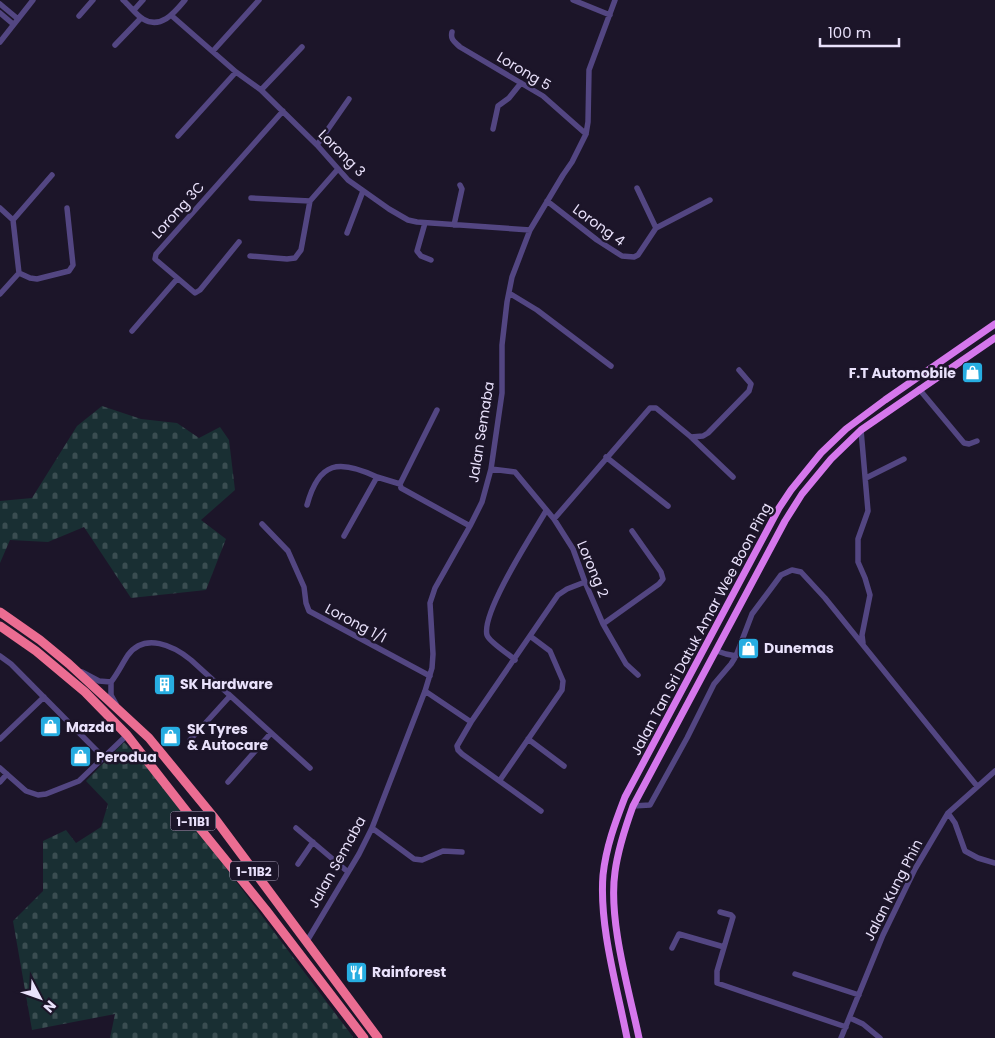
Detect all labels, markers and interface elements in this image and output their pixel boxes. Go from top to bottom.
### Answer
scale bar [820,15,899,47]
text: 100 m [828,22,871,43]
street label: Lorong 5 [493,47,555,95]
street label: Lorong 3 [314,125,370,181]
street label: Lorong 3C [147,177,209,243]
street label: Lorong 4 [569,199,629,251]
shop icon: F.T Automobile [960,361,984,385]
place label: F.T Automobile [849,363,956,383]
street label: Jalan Semaba [463,380,499,484]
street label: Jalan Tan Sri Datuk Amar Wee Boon Ping [626,499,776,759]
street label: Lorong 2 [572,538,614,600]
street label: Lorong 1/1 [322,598,390,648]
shop icon: Dunemas [736,636,760,660]
place label: Dunemas [764,638,834,658]
building icon: SK Hardware [152,672,176,696]
place label: SK Hardware [180,674,273,694]
shop icon: Mazda [38,715,62,739]
place label: Mazda [66,717,114,737]
place label: SK Tyres & Autocare [187,719,268,755]
shop icon: SK Tyres & Autocare [159,725,183,749]
shop icon: Perodua [68,745,92,769]
place label: Perodua [96,747,157,767]
road number: 1-11B1 [170,811,216,830]
street label: Jalan Semaba [303,812,371,912]
street label: Jalan Kung Phin [859,836,927,944]
road number: 1-11B2 [230,861,278,880]
restaurant icon: Rainforest [344,960,368,984]
place label: Rainforest [372,962,447,982]
north arrow [15,973,65,1023]
text: N [39,996,61,1017]

